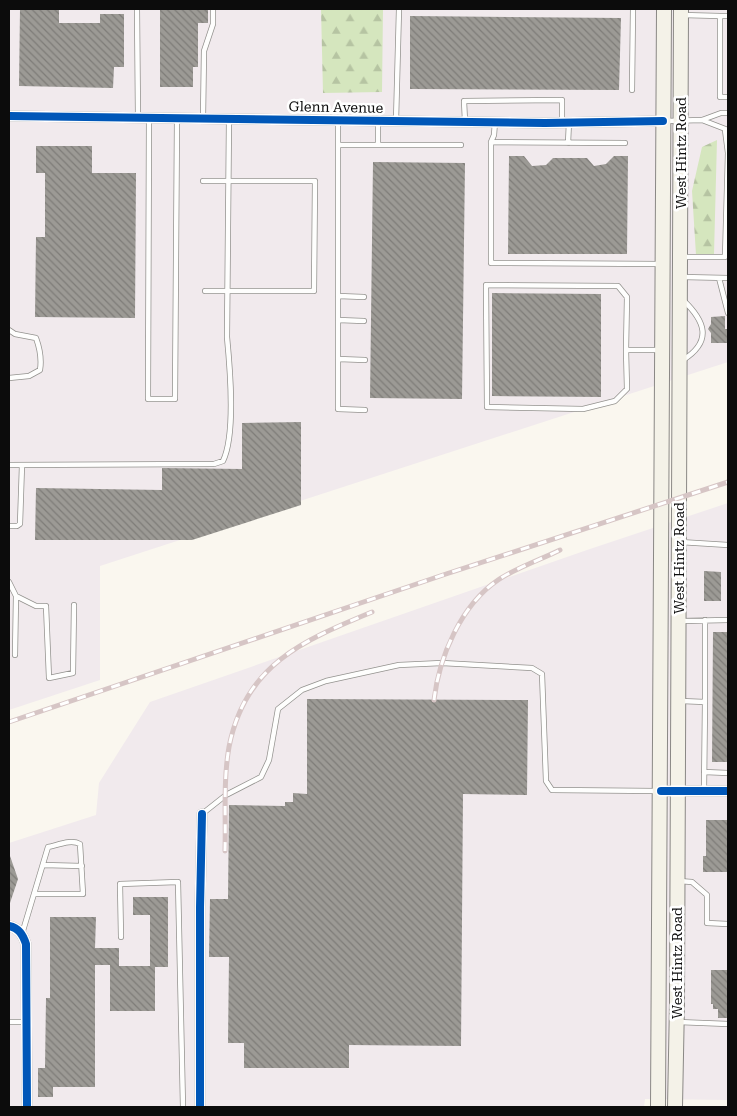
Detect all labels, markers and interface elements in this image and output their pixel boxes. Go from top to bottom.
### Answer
street label: West Hintz Road [673,97,689,209]
street label: Glenn Avenue [289,98,384,116]
street label: West Hintz Road [671,502,687,614]
street label: West Hintz Road [669,907,685,1019]

